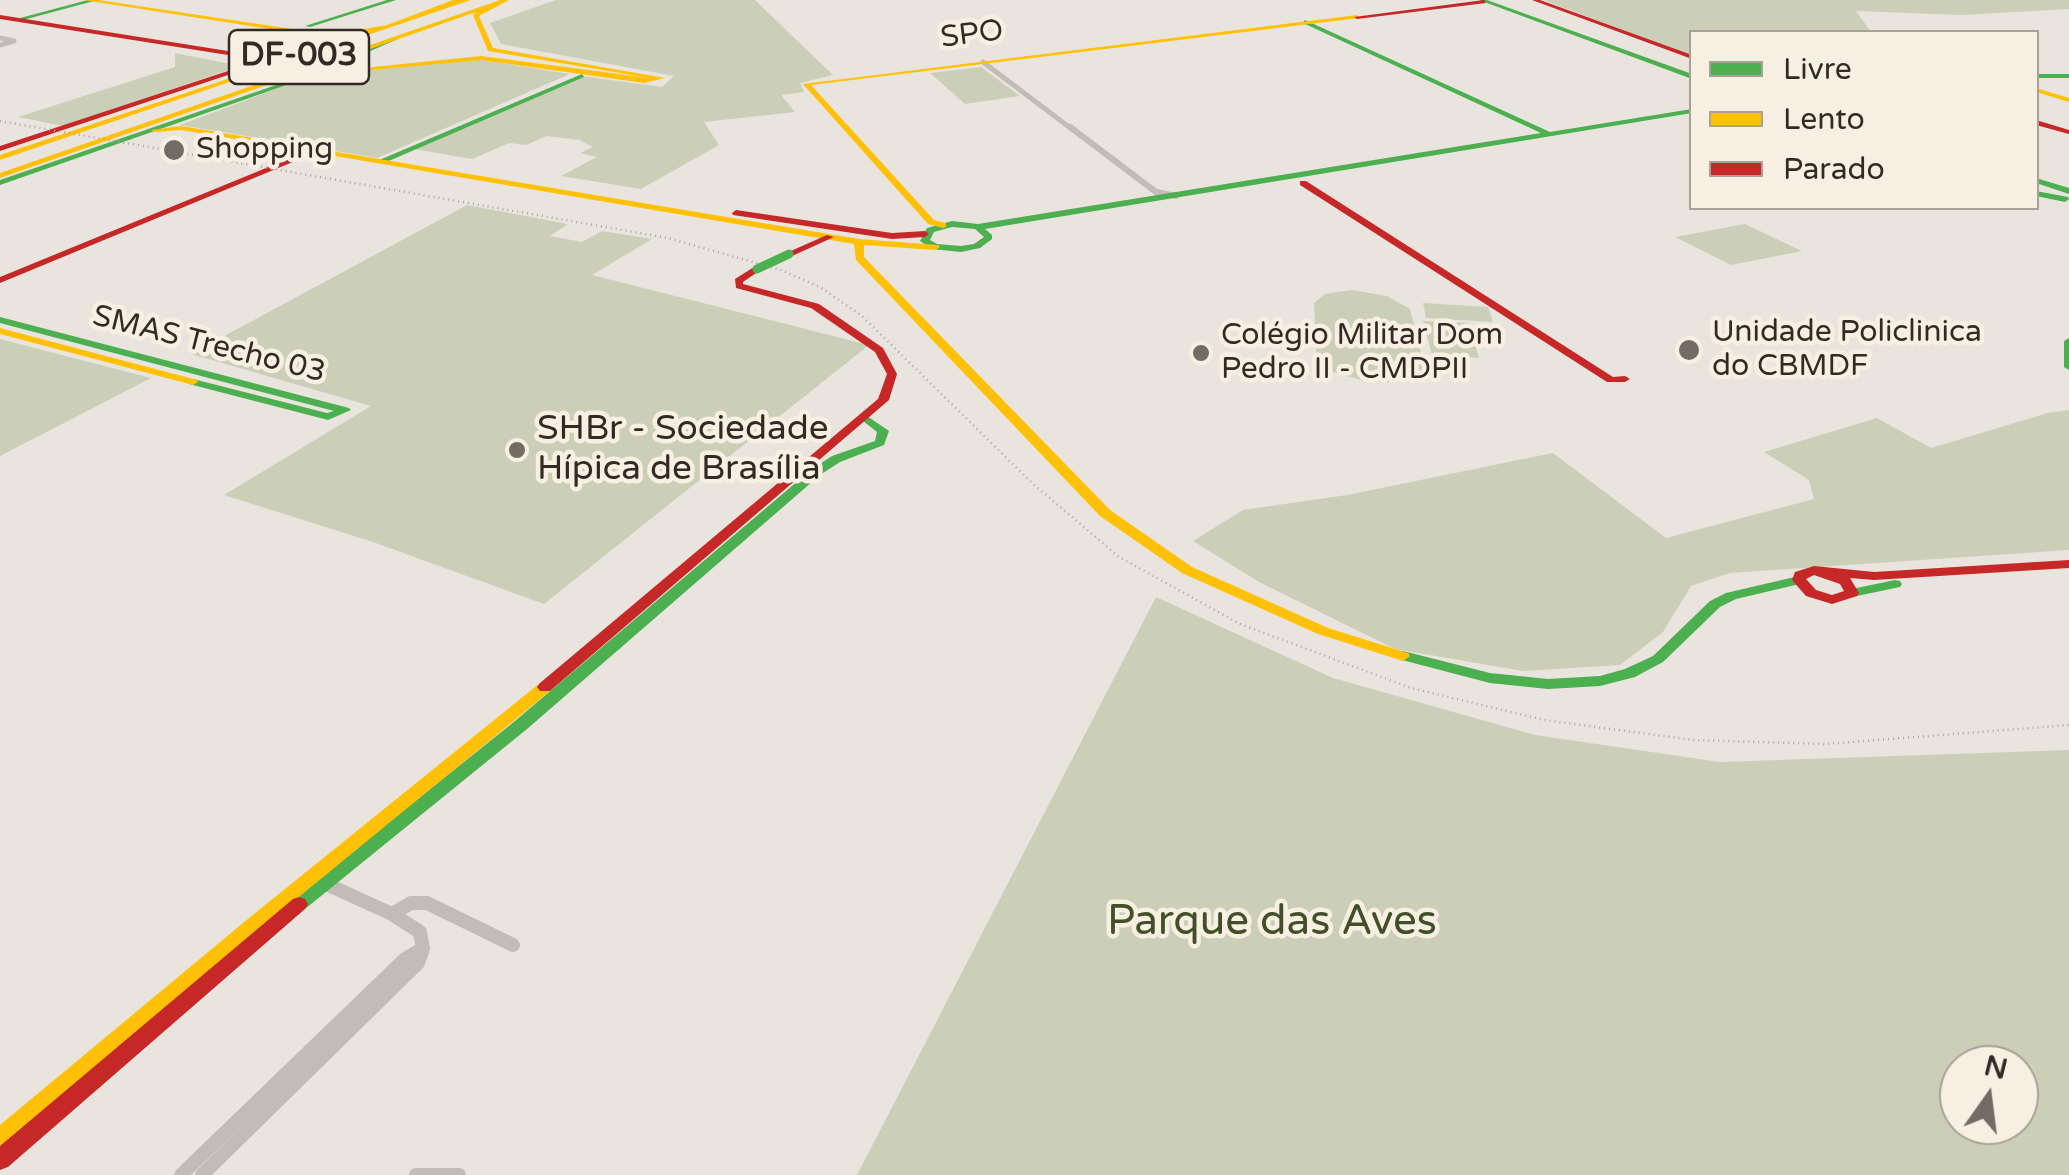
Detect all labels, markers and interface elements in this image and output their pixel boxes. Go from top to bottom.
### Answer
street label: SPO [939,13,1005,57]
road number: DF-003 [229,30,369,84]
legend [1689,30,2039,210]
text: Livre [1783,51,1852,88]
text: Lento [1783,101,1865,138]
place label: Shopping [196,132,333,168]
marker: Shopping [161,137,187,163]
text: Parado [1783,151,1885,188]
street label: SMAS Trecho 03 [89,299,329,391]
place label: Unidade Policlinica do CBMDF [1712,315,1982,386]
place label: Colégio Militar Dom Pedro II - CMDPII [1221,318,1503,388]
marker: Unidade Policlinica do CBMDF [1676,337,1702,363]
marker: Colégio Militar Dom Pedro II - CMDPII [1190,342,1212,364]
place label: SHBr - Sociedade Hípica de Brasília [537,409,829,491]
marker: SHBr - Sociedade Hípica de Brasília [506,439,528,461]
park label: Parque das Aves [1107,898,1437,948]
north arrow [1939,1045,2039,1145]
text: N [1981,1049,2011,1087]

